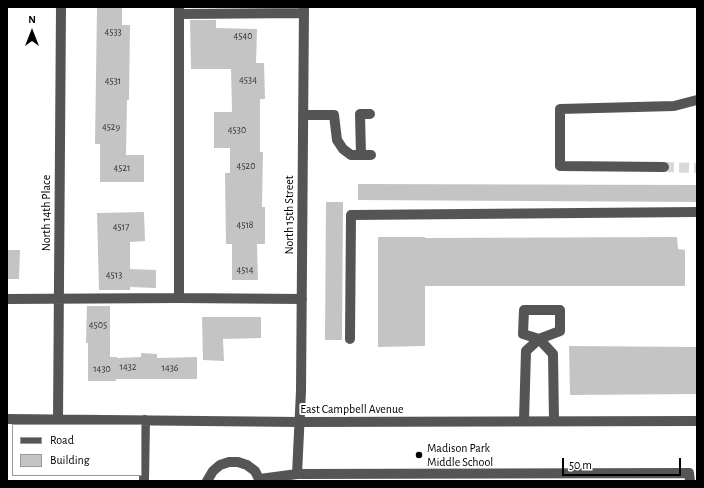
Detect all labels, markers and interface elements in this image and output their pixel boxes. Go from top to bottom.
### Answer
north arrow [12,12,52,52]
text: N [28,14,36,25]
house number: 4533 [104,26,122,38]
house number: 4540 [233,30,253,42]
house number: 4534 [239,74,257,86]
house number: 4531 [105,75,121,87]
house number: 4529 [102,121,120,133]
house number: 4530 [228,124,246,136]
house number: 4520 [237,160,255,172]
house number: 4521 [114,162,130,174]
street label: North 14th Place [39,175,53,251]
street label: North 15th Street [282,175,296,255]
house number: 4518 [236,219,254,231]
house number: 4517 [113,221,129,233]
house number: 4514 [236,264,254,276]
house number: 4513 [106,269,122,281]
house number: 4505 [89,319,107,331]
house number: 1432 [120,361,136,373]
house number: 1436 [161,362,179,374]
house number: 1430 [93,363,111,375]
street label: East Campbell Avenue [300,402,404,416]
legend [12,424,142,476]
text: Road [50,434,74,446]
place label: Madison Park Middle School [427,441,493,469]
marker: Madison Park Middle School [414,450,424,460]
scale bar [564,450,683,476]
text: Building [50,454,90,466]
text: 50 m [569,459,592,471]

